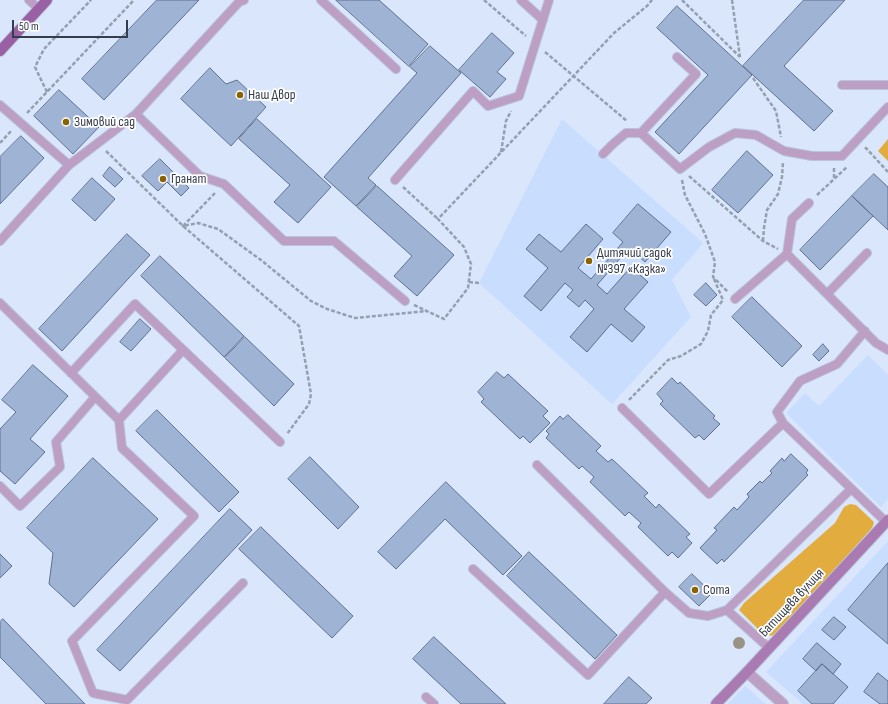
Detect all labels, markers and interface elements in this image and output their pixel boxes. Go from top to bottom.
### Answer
scale bar [14,12,130,38]
text: 50 m [19,19,39,34]
place label: Наш Двор [248,87,296,103]
marker: Наш Двор [235,90,245,100]
place label: Зимовий сад [74,114,135,130]
marker: Зимовий сад [61,117,71,127]
place label: Гранат [171,171,206,187]
marker: Гранат [158,174,168,184]
place label: Дитячий садок №397 «Казка» [597,245,671,278]
marker: Дитячий садок №397 «Казка» [584,256,594,266]
street label: Батищева вулиця [756,565,828,641]
place label: Сота [703,582,730,598]
marker: Сота [690,585,700,595]

